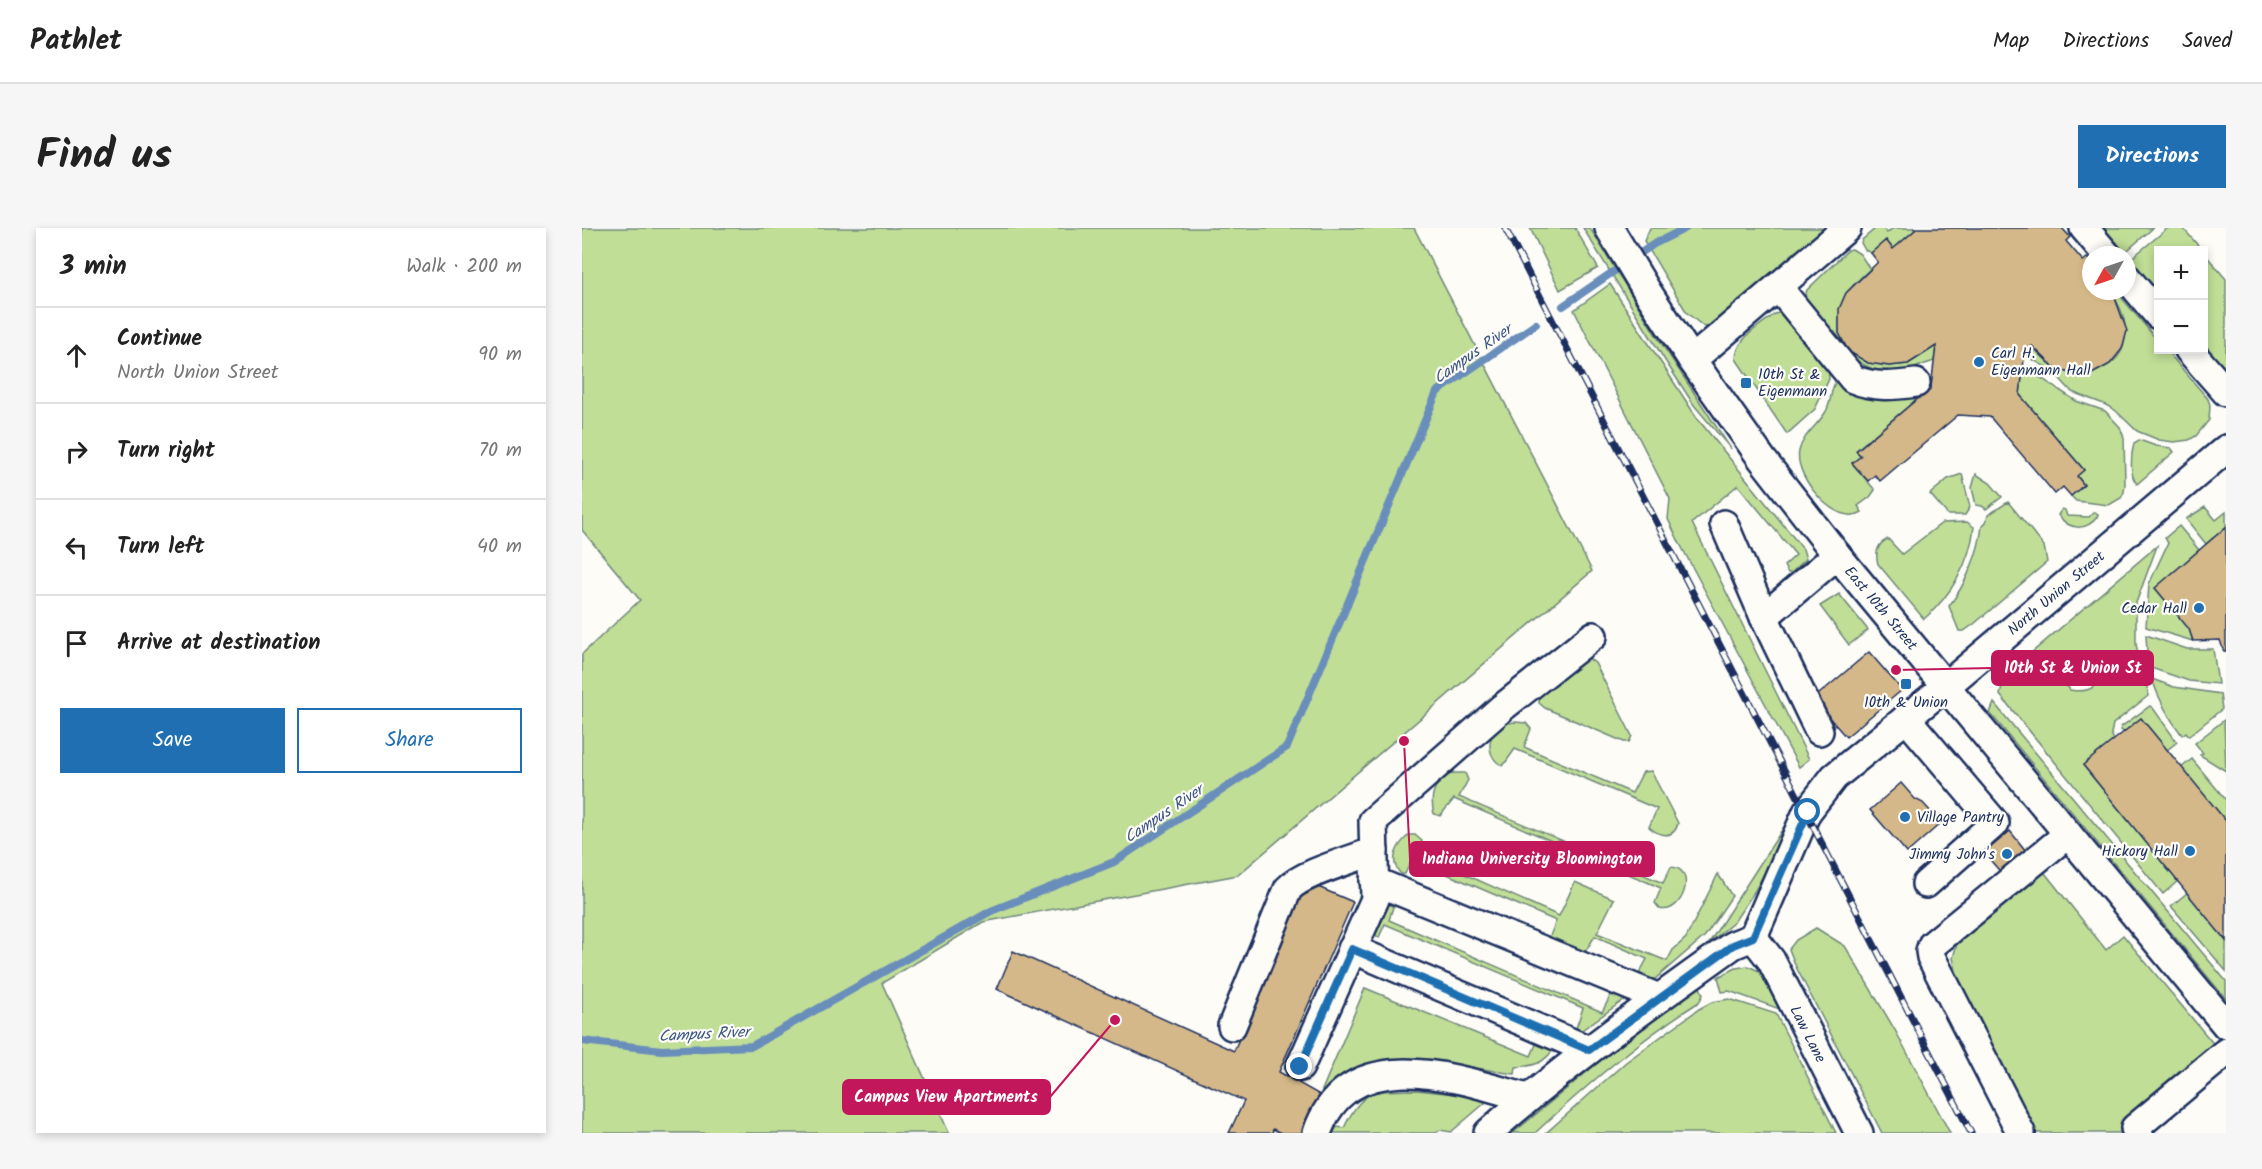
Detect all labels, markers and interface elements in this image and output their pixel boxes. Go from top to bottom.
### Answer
text: Pathlet [30,19,122,64]
text: Map [1993,25,2029,58]
text: Directions [2062,25,2149,58]
text: Saved [2182,25,2232,58]
text: Find us [36,123,172,190]
button: Directions [2078,125,2226,188]
text: 3 min [60,246,127,288]
north arrow [2082,246,2136,300]
map controls [2154,246,2208,354]
button: + [2154,246,2208,300]
text: Walk · 200 m [406,251,522,283]
button: − [2154,300,2208,354]
water label: Campus River [1428,316,1520,391]
text: Continue [117,322,202,357]
icon: ahead [60,339,93,372]
text: 90 m [478,339,522,371]
place label: Carl H. Eigenmann Hall [1991,342,2091,383]
marker: Carl H. Eigenmann Hall [1972,355,1986,369]
text: North Union Street [117,357,279,389]
place label: 10th St & Eigenmann [1758,363,1827,404]
marker: 10th St & Eigenmann [1739,376,1753,390]
text: Turn right [117,434,215,469]
icon: right [60,435,93,468]
text: 70 m [479,435,522,467]
text: Turn left [117,530,204,565]
icon: left [60,531,93,564]
text: 40 m [477,531,522,563]
street label: North Union Street [2003,546,2111,642]
street label: East 10th Street [1838,561,1923,656]
place label: Cedar Hall [2121,597,2187,621]
marker: Cedar Hall [2192,601,2206,615]
text: Arrive at destination [117,626,320,661]
icon: arrive [60,627,93,660]
callout: 10th St & Union St [1992,651,2153,685]
text: 10th St & Union St [2004,656,2142,681]
marker: 10th & Union [1899,677,1913,691]
place label: 10th & Union [1864,691,1948,715]
button: Save [60,708,285,773]
button: Share [297,708,522,773]
water label: Campus River [1119,776,1212,850]
route start [1794,798,1820,824]
place label: Village Pantry [1917,806,2005,830]
marker: Village Pantry [1898,810,1912,824]
place label: Hickory Hall [2101,840,2178,864]
callout: Indiana University Bloomington [1410,842,1654,876]
place label: Jimmy John's [1909,843,1996,867]
marker: Hickory Hall [2183,844,2197,858]
text: Indiana University Bloomington [1422,847,1642,872]
marker: Jimmy John's [2000,847,2014,861]
street label: Law Lane [1782,1002,1832,1067]
water label: Campus River [658,1019,754,1049]
route end [1286,1053,1312,1079]
callout: Campus View Apartments [843,1080,1050,1114]
text: Campus View Apartments [854,1085,1038,1110]

